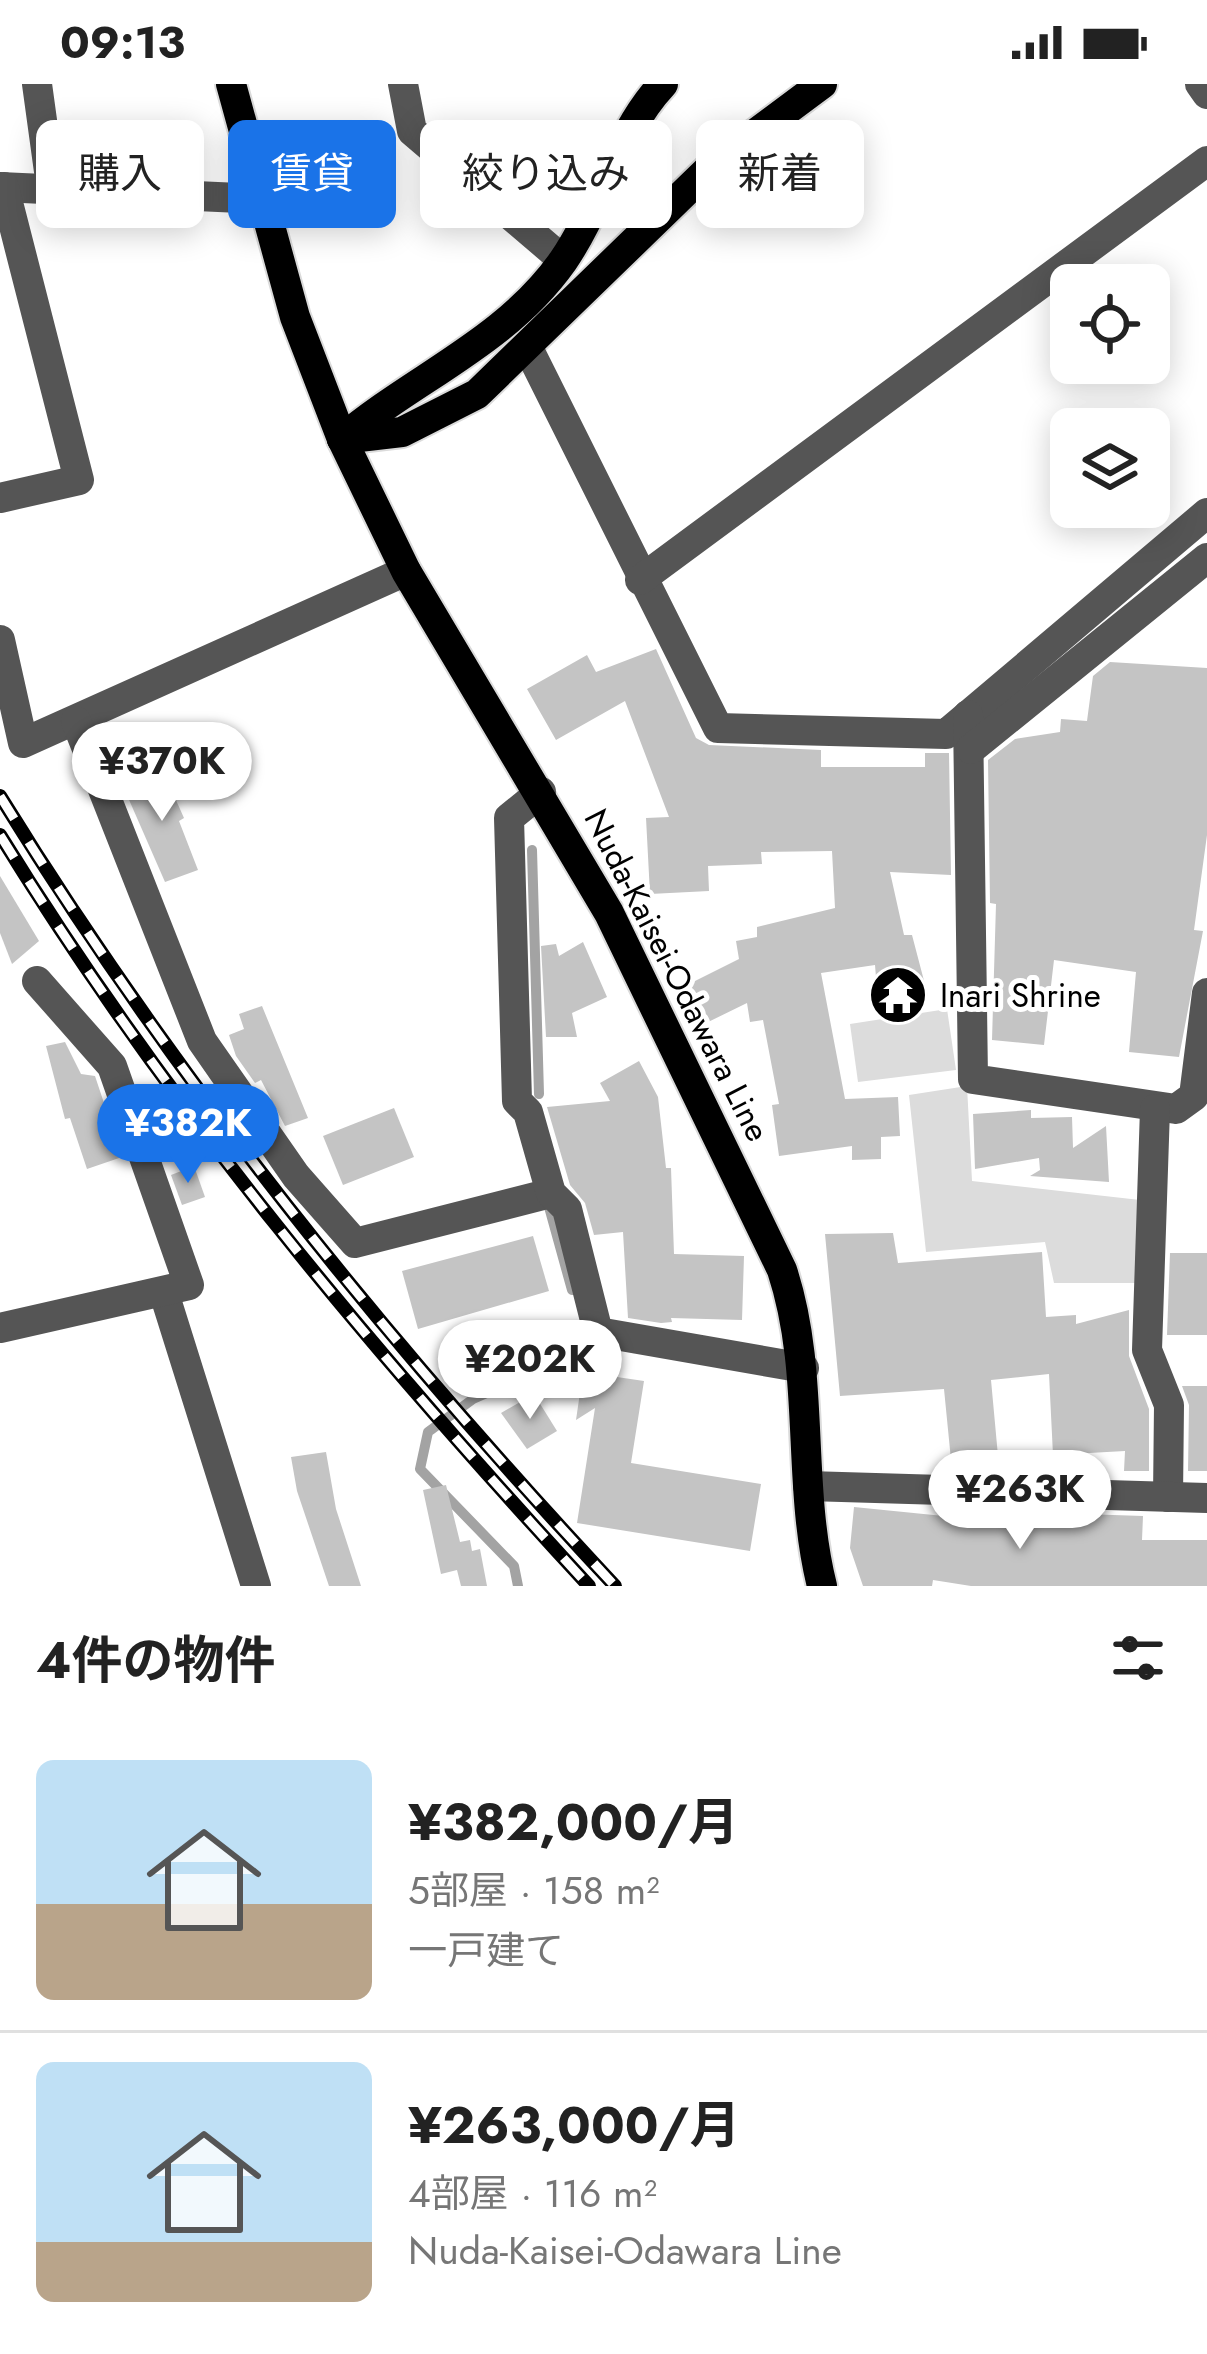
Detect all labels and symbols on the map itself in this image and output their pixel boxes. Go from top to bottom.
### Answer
pin: ¥370K [78,722,246,824]
street label: Nuda-Kaisei-Odawara Line [573,801,781,1149]
temple icon: Inari Shrine [867,964,929,1026]
place label: Inari Shrine [940,972,1101,1019]
pin: ¥382K [104,1084,272,1186]
pin: ¥202K [446,1320,614,1422]
pin: ¥263K [936,1450,1104,1552]

